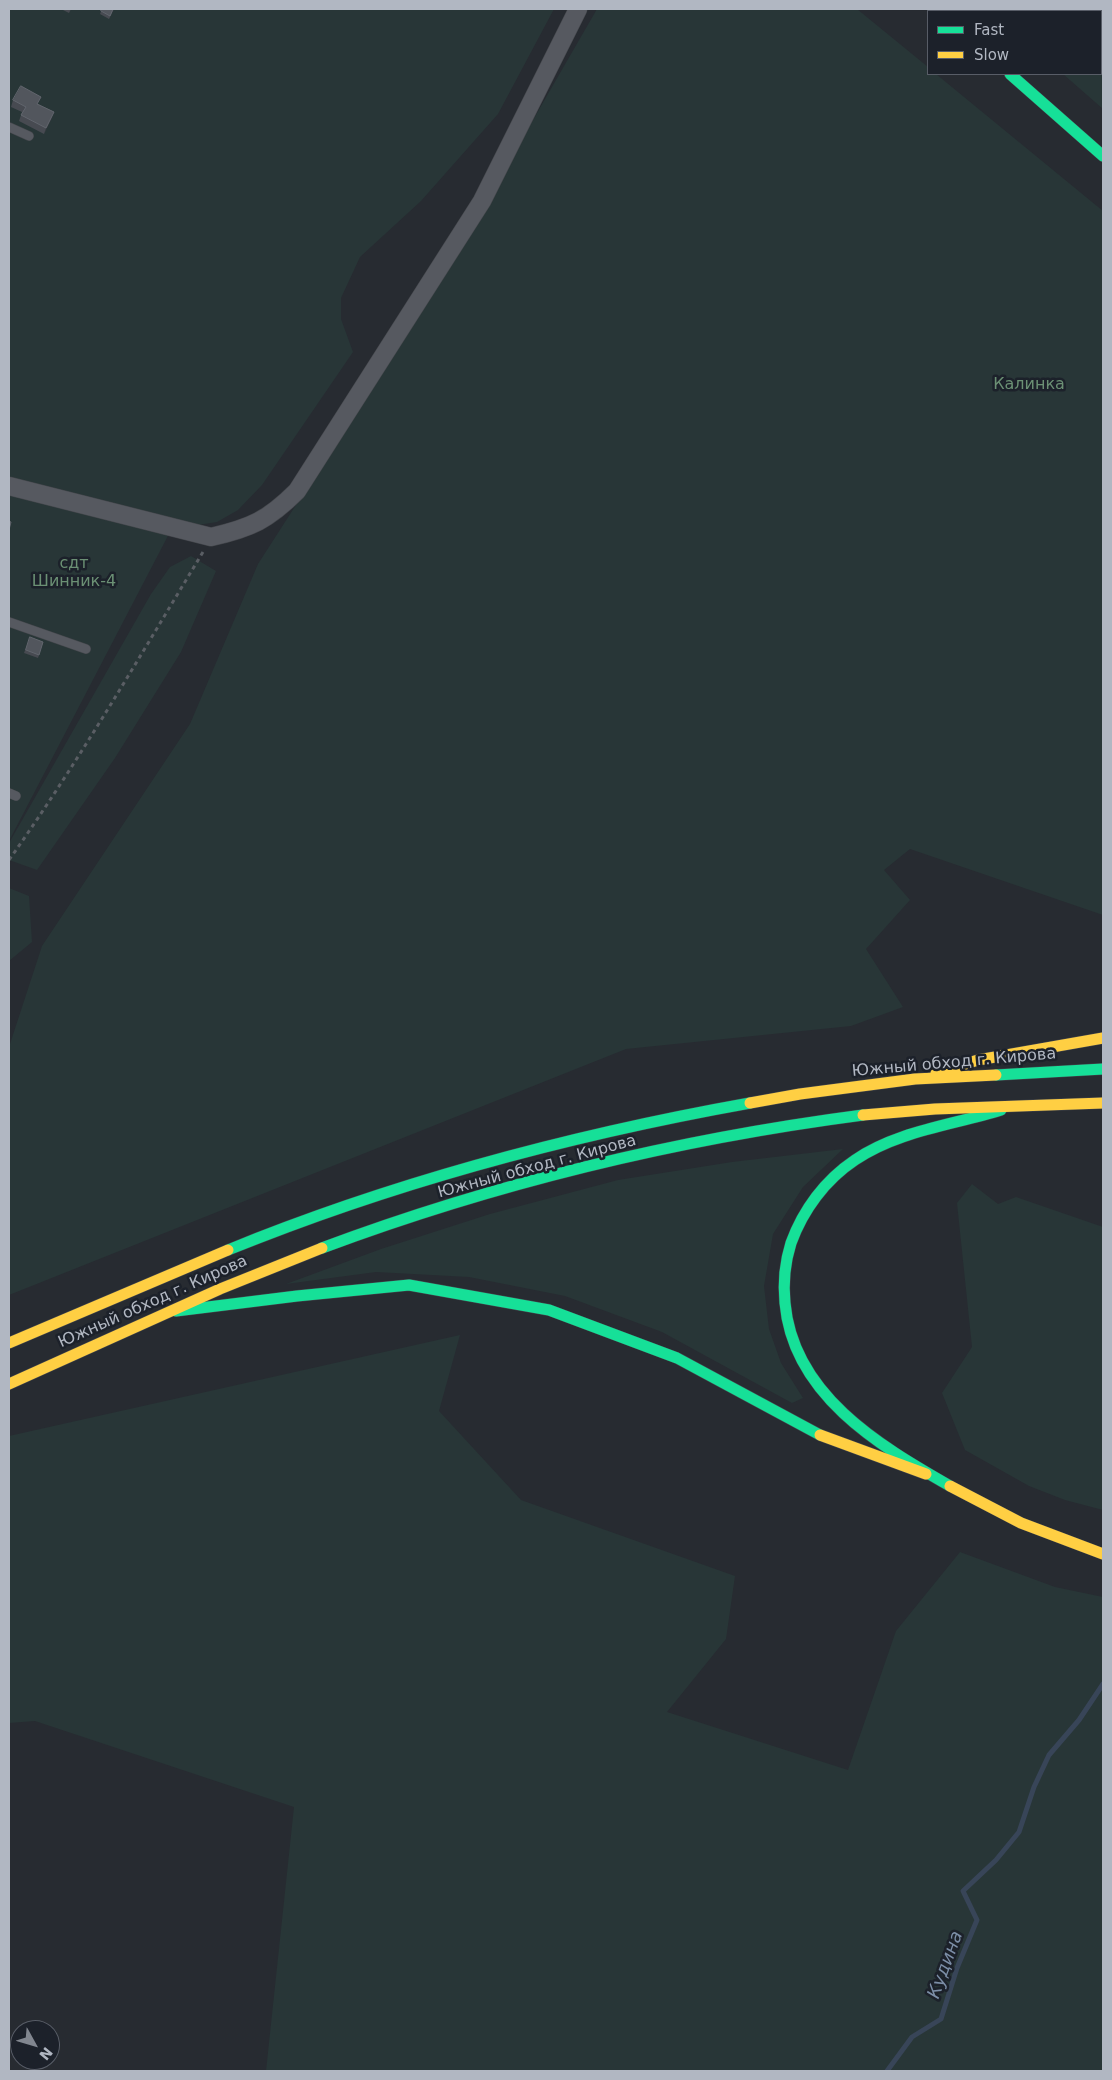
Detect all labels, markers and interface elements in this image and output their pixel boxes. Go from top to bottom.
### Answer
legend [927,10,1102,75]
text: Fast [974,21,1004,39]
text: Slow [974,46,1009,64]
park label: Калинка [993,375,1065,395]
park label: сдт Шинник-4 [32,554,116,592]
street label: Южный обход г. Кирова [851,1045,1057,1081]
street label: Южный обход г. Кирова [436,1131,638,1203]
street label: Южный обход г. Кирова [56,1252,250,1352]
water label: Кудина [924,1928,968,2002]
north arrow [10,2020,60,2070]
text: N [36,2044,56,2063]

